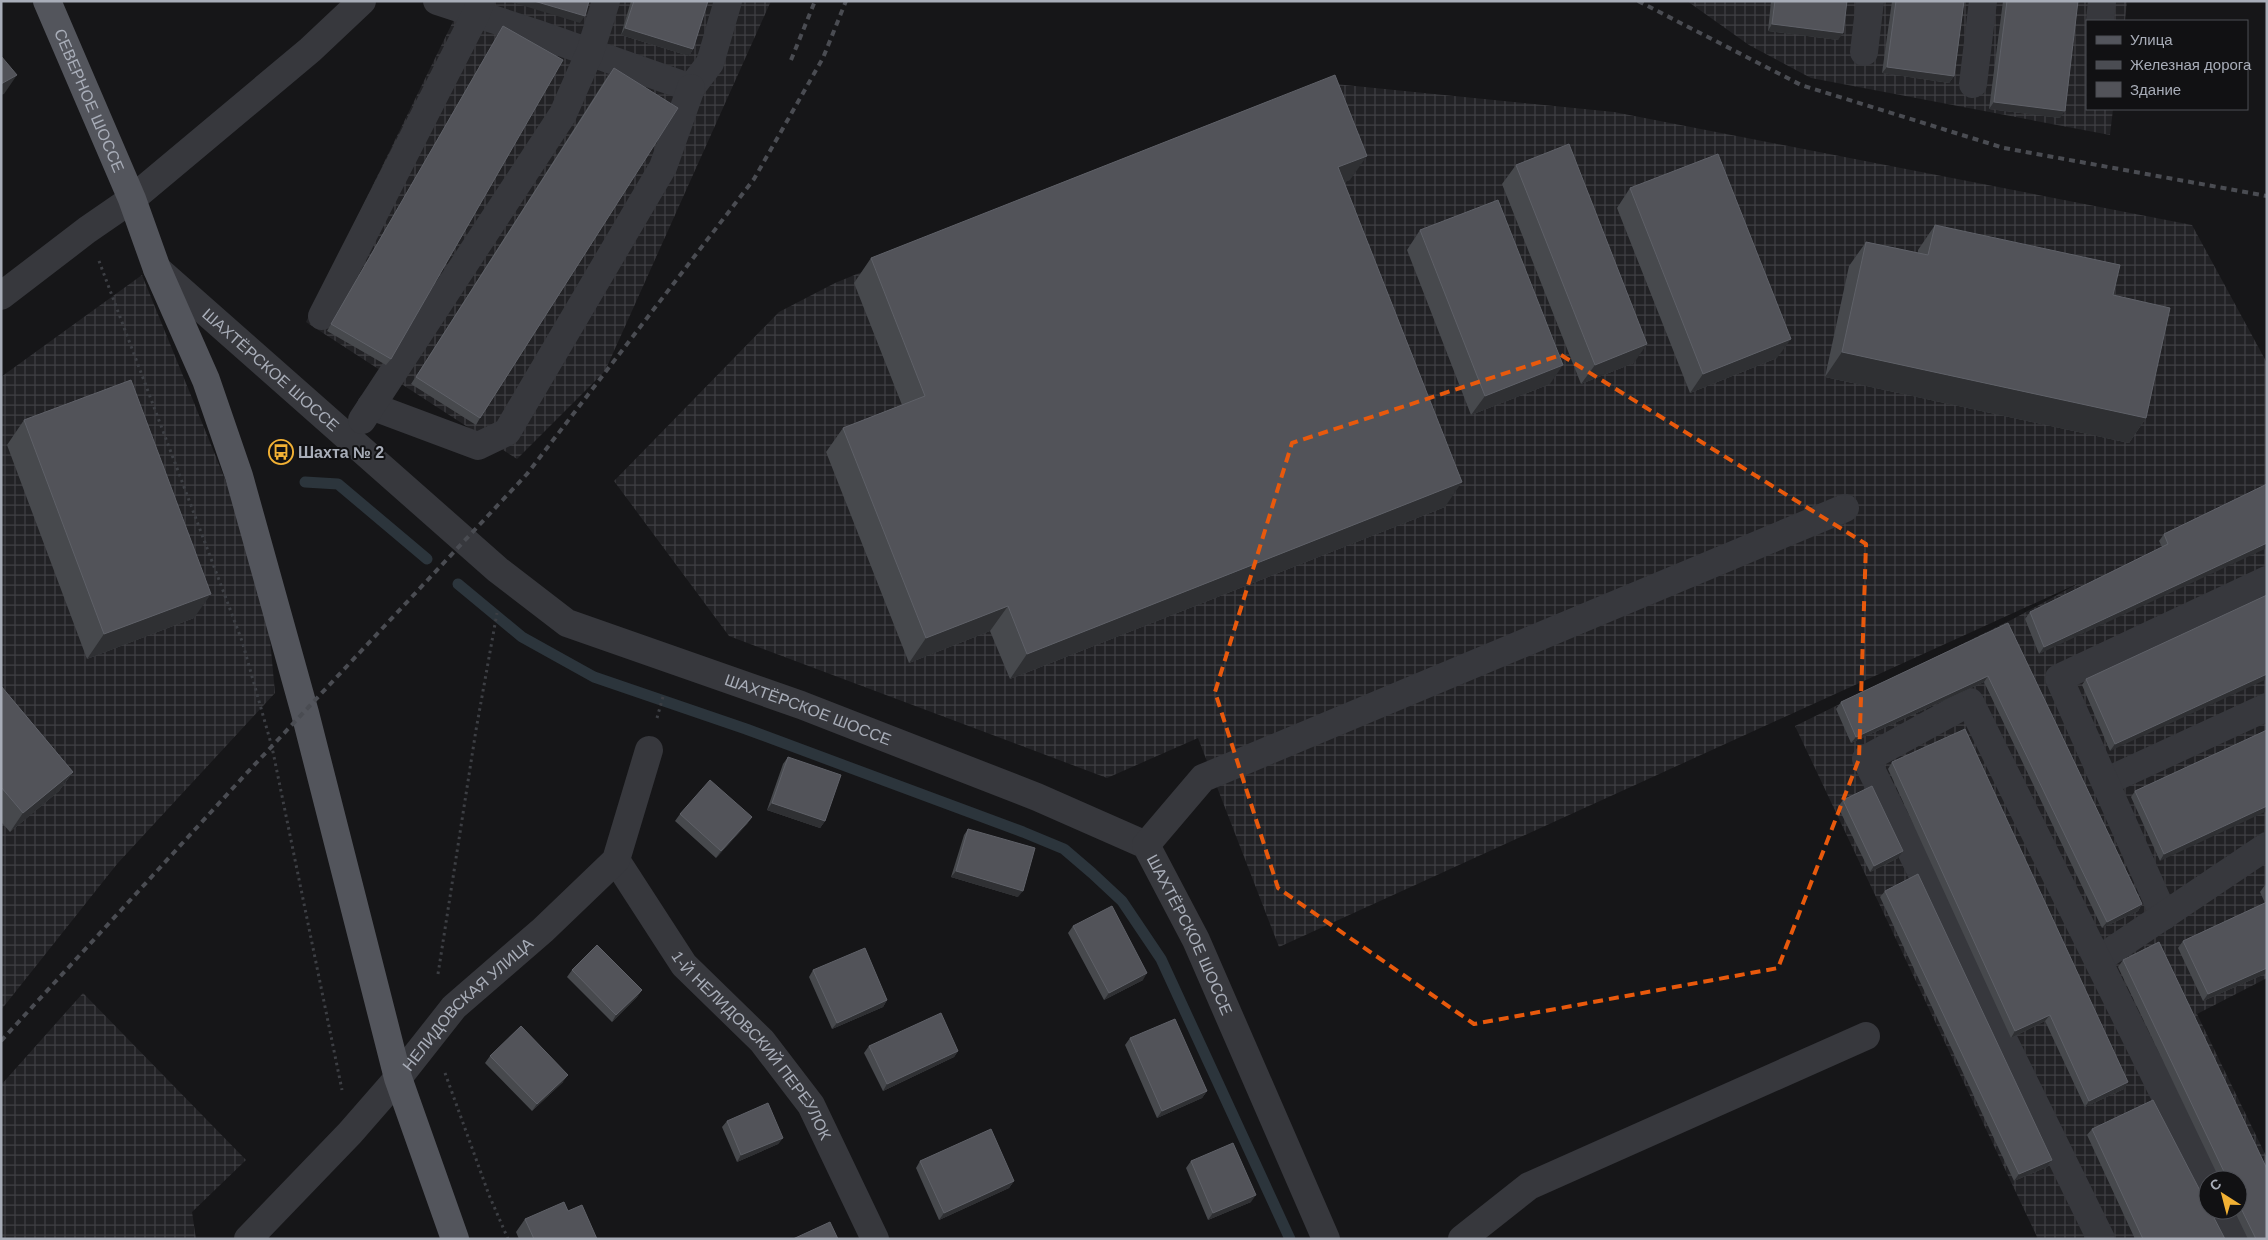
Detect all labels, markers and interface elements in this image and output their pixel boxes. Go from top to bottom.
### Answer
legend [2086,20,2248,110]
street label: СЕВЕРНОЕ ШОССЕ [51,26,127,175]
text: Улица [2130,31,2173,48]
text: Железная дорога [2130,56,2252,73]
text: Здание [2130,81,2181,98]
street label: ШАХТЁРСКОЕ ШОССЕ [199,305,342,435]
bus stop icon: Шахта № 2 [268,439,294,465]
place label: Шахта № 2 [298,444,384,461]
street label: ШАХТЁРСКОЕ ШОССЕ [723,671,894,748]
street label: ШАХТЁРСКОЕ ШОССЕ [1143,852,1235,1017]
street label: НЕЛИДОВСКАЯ УЛИЦА [399,935,537,1074]
street label: 1-Й НЕЛИДОВСКИЙ ПЕРЕУЛОК [668,948,835,1143]
north arrow [2198,1170,2248,1220]
text: С [2207,1175,2224,1194]

